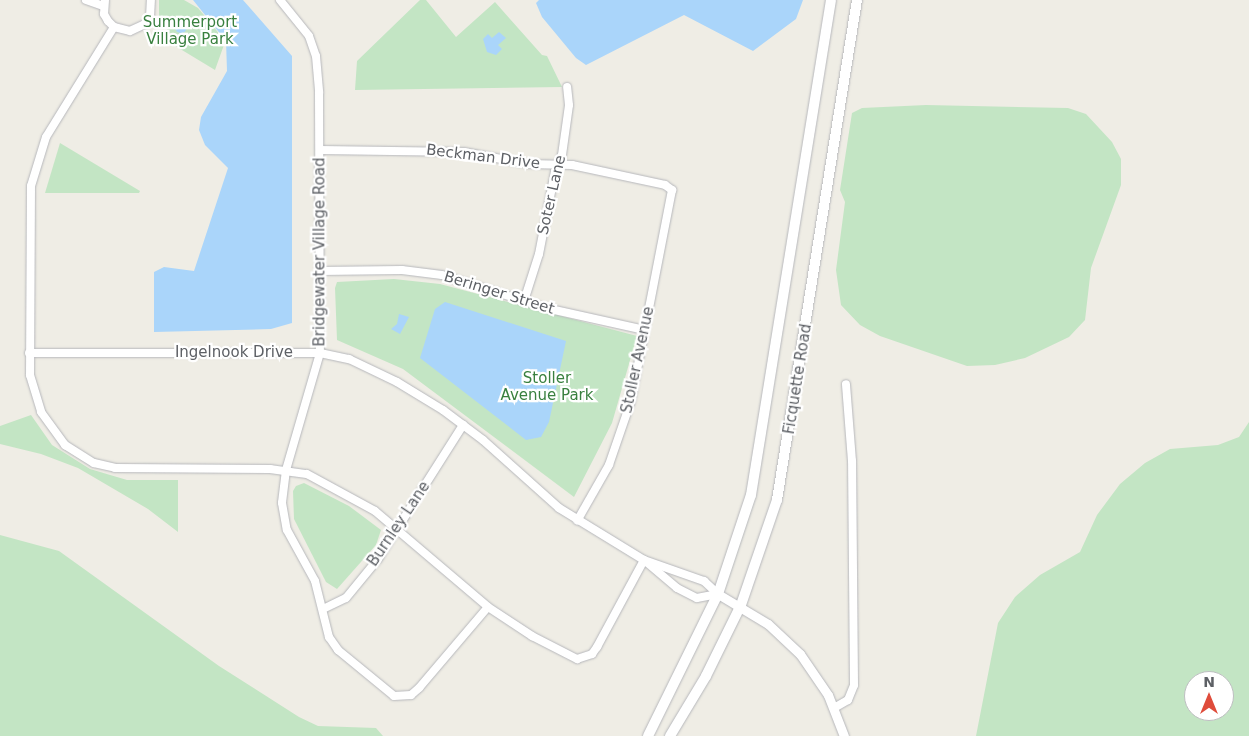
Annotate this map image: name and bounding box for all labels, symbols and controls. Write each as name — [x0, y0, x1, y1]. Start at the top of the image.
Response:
park label: Summerport Village Park — [143, 13, 237, 48]
street label: Beckman Drive — [425, 141, 541, 173]
street label: Soter Lane — [534, 153, 570, 237]
street label: Bridgewater Village Road — [311, 157, 329, 347]
street label: Beringer Street — [442, 268, 556, 318]
street label: Stoller Avenue — [618, 305, 658, 415]
street label: Ficquette Road — [780, 322, 816, 436]
street label: Ingelnook Drive — [175, 344, 293, 362]
park label: Stoller Avenue Park — [501, 369, 593, 404]
street label: Burnley Lane — [364, 478, 434, 570]
north arrow — [1184, 671, 1234, 721]
text: N — [1203, 674, 1215, 690]

